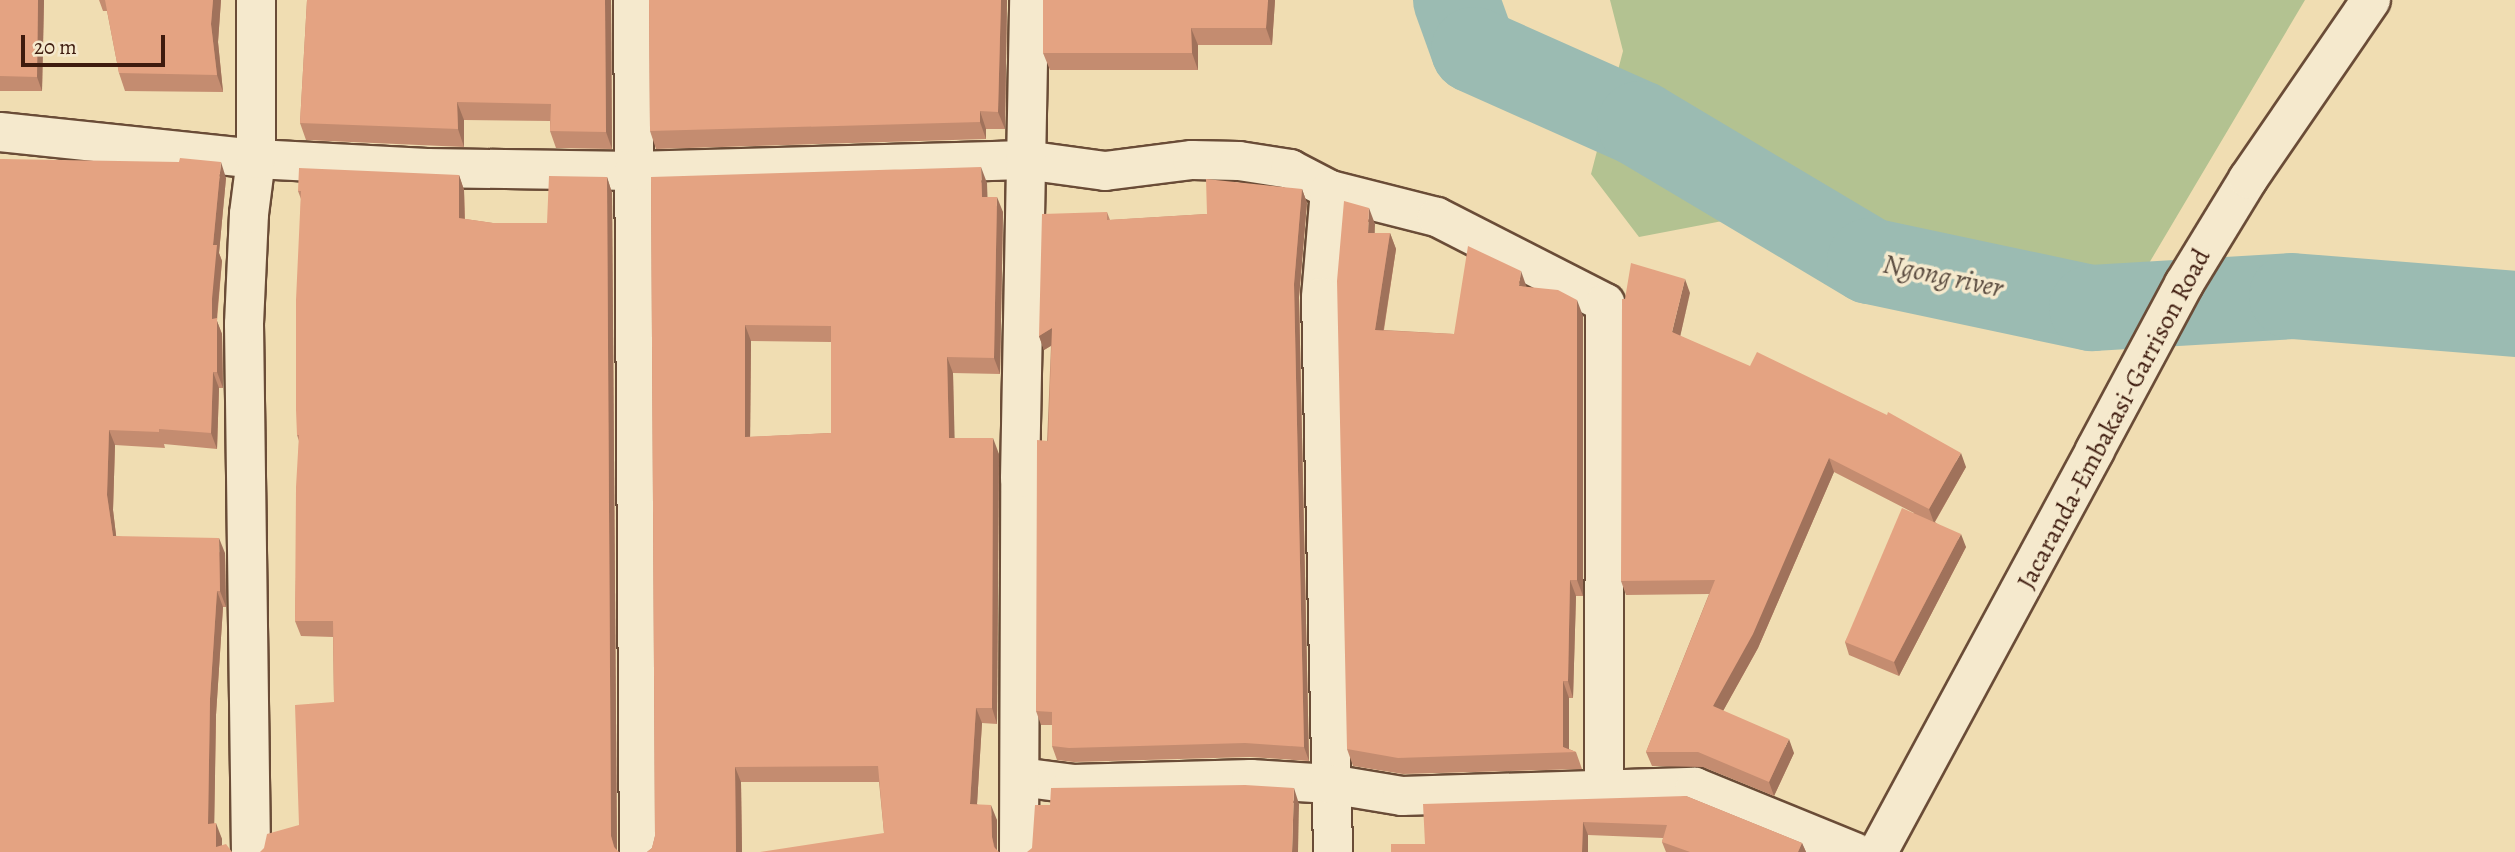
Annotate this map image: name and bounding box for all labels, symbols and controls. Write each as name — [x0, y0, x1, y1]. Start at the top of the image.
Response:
scale bar — [24, 21, 168, 65]
text: 20 m — [34, 33, 77, 61]
street label: Jacaranda-Embakasi-Garrison Road — [2011, 243, 2217, 595]
water label: Ngong river — [1880, 247, 2006, 305]

